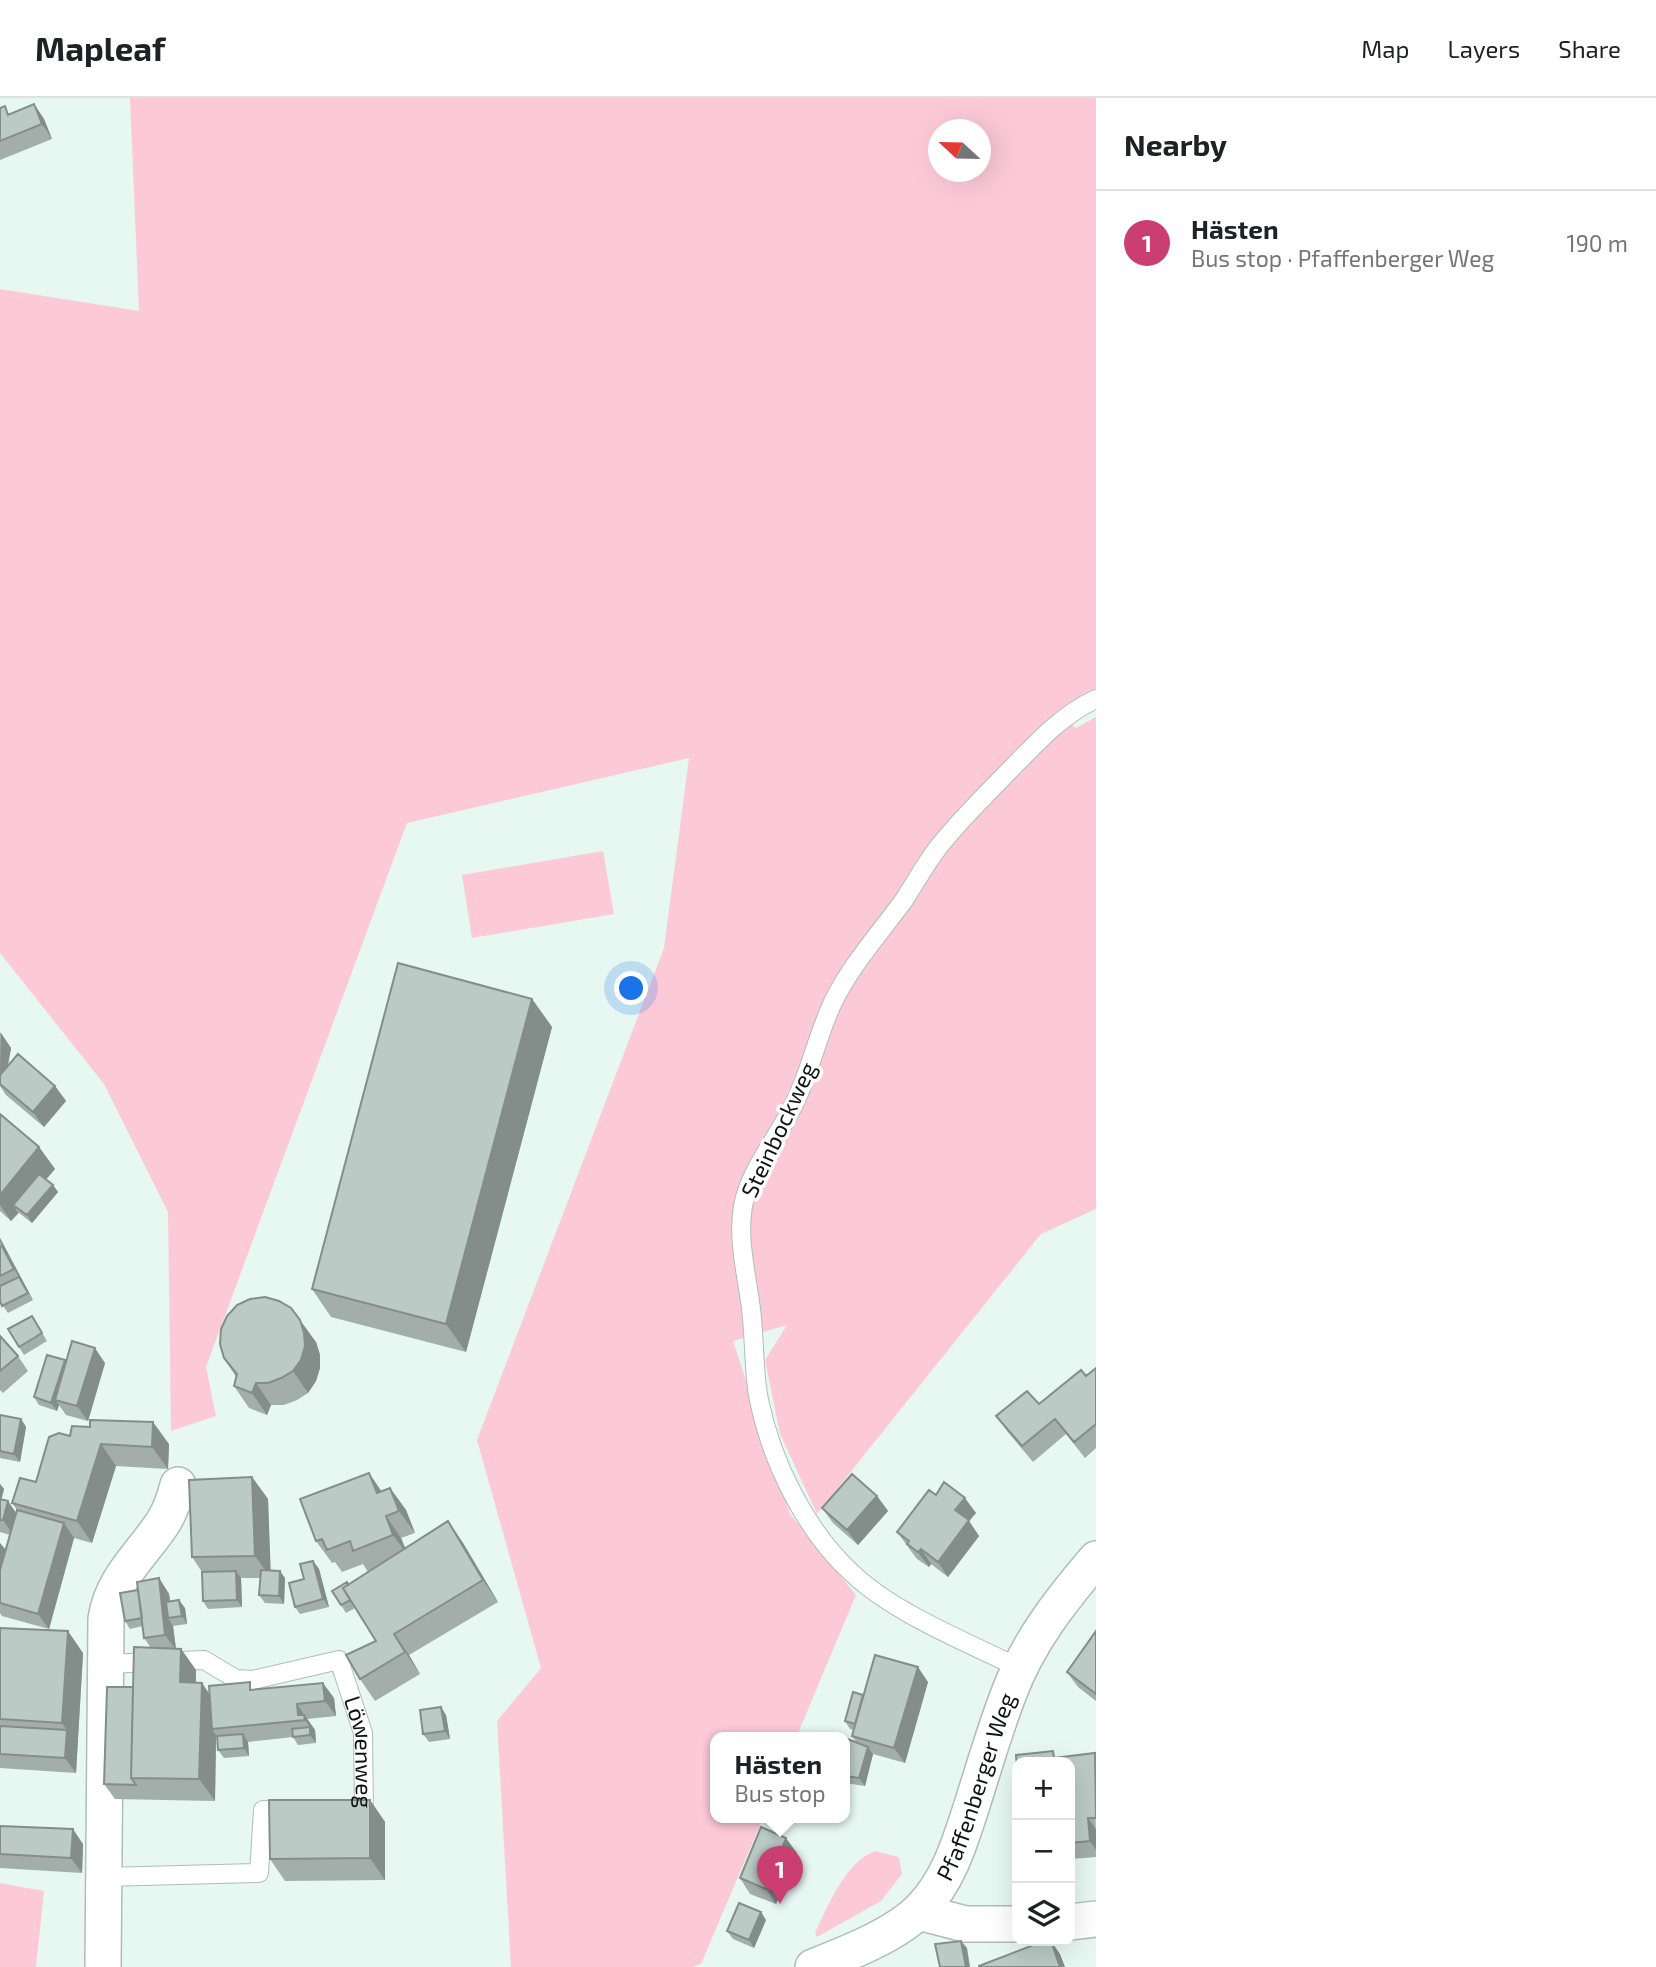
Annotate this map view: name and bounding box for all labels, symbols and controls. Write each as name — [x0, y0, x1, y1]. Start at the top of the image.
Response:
text: Mapleaf — [35, 28, 165, 68]
text: Map — [1361, 34, 1409, 63]
text: Layers — [1447, 34, 1520, 63]
text: Share — [1558, 34, 1621, 63]
north arrow — [928, 119, 991, 182]
text: Nearby — [1124, 126, 1227, 162]
text: Hästen — [1191, 213, 1279, 244]
text: 1 — [1142, 229, 1152, 257]
text: 190 m — [1567, 229, 1628, 257]
text: Bus stop · Pfaffenberger Weg — [1191, 244, 1494, 272]
your location — [614, 971, 648, 1005]
street label: Steinbockweg — [735, 1057, 822, 1202]
street label: Pfaffenberger Weg — [930, 1688, 1021, 1885]
street label: Löwenweg — [339, 1692, 379, 1809]
popup — [710, 1732, 850, 1823]
text: Hästen — [734, 1748, 822, 1779]
map controls — [1012, 1757, 1075, 1946]
button: + — [1012, 1757, 1075, 1820]
text: Bus stop — [734, 1779, 826, 1807]
button: − — [1012, 1820, 1075, 1883]
pin: 1 — [757, 1846, 803, 1904]
button: layers — [1012, 1883, 1075, 1946]

